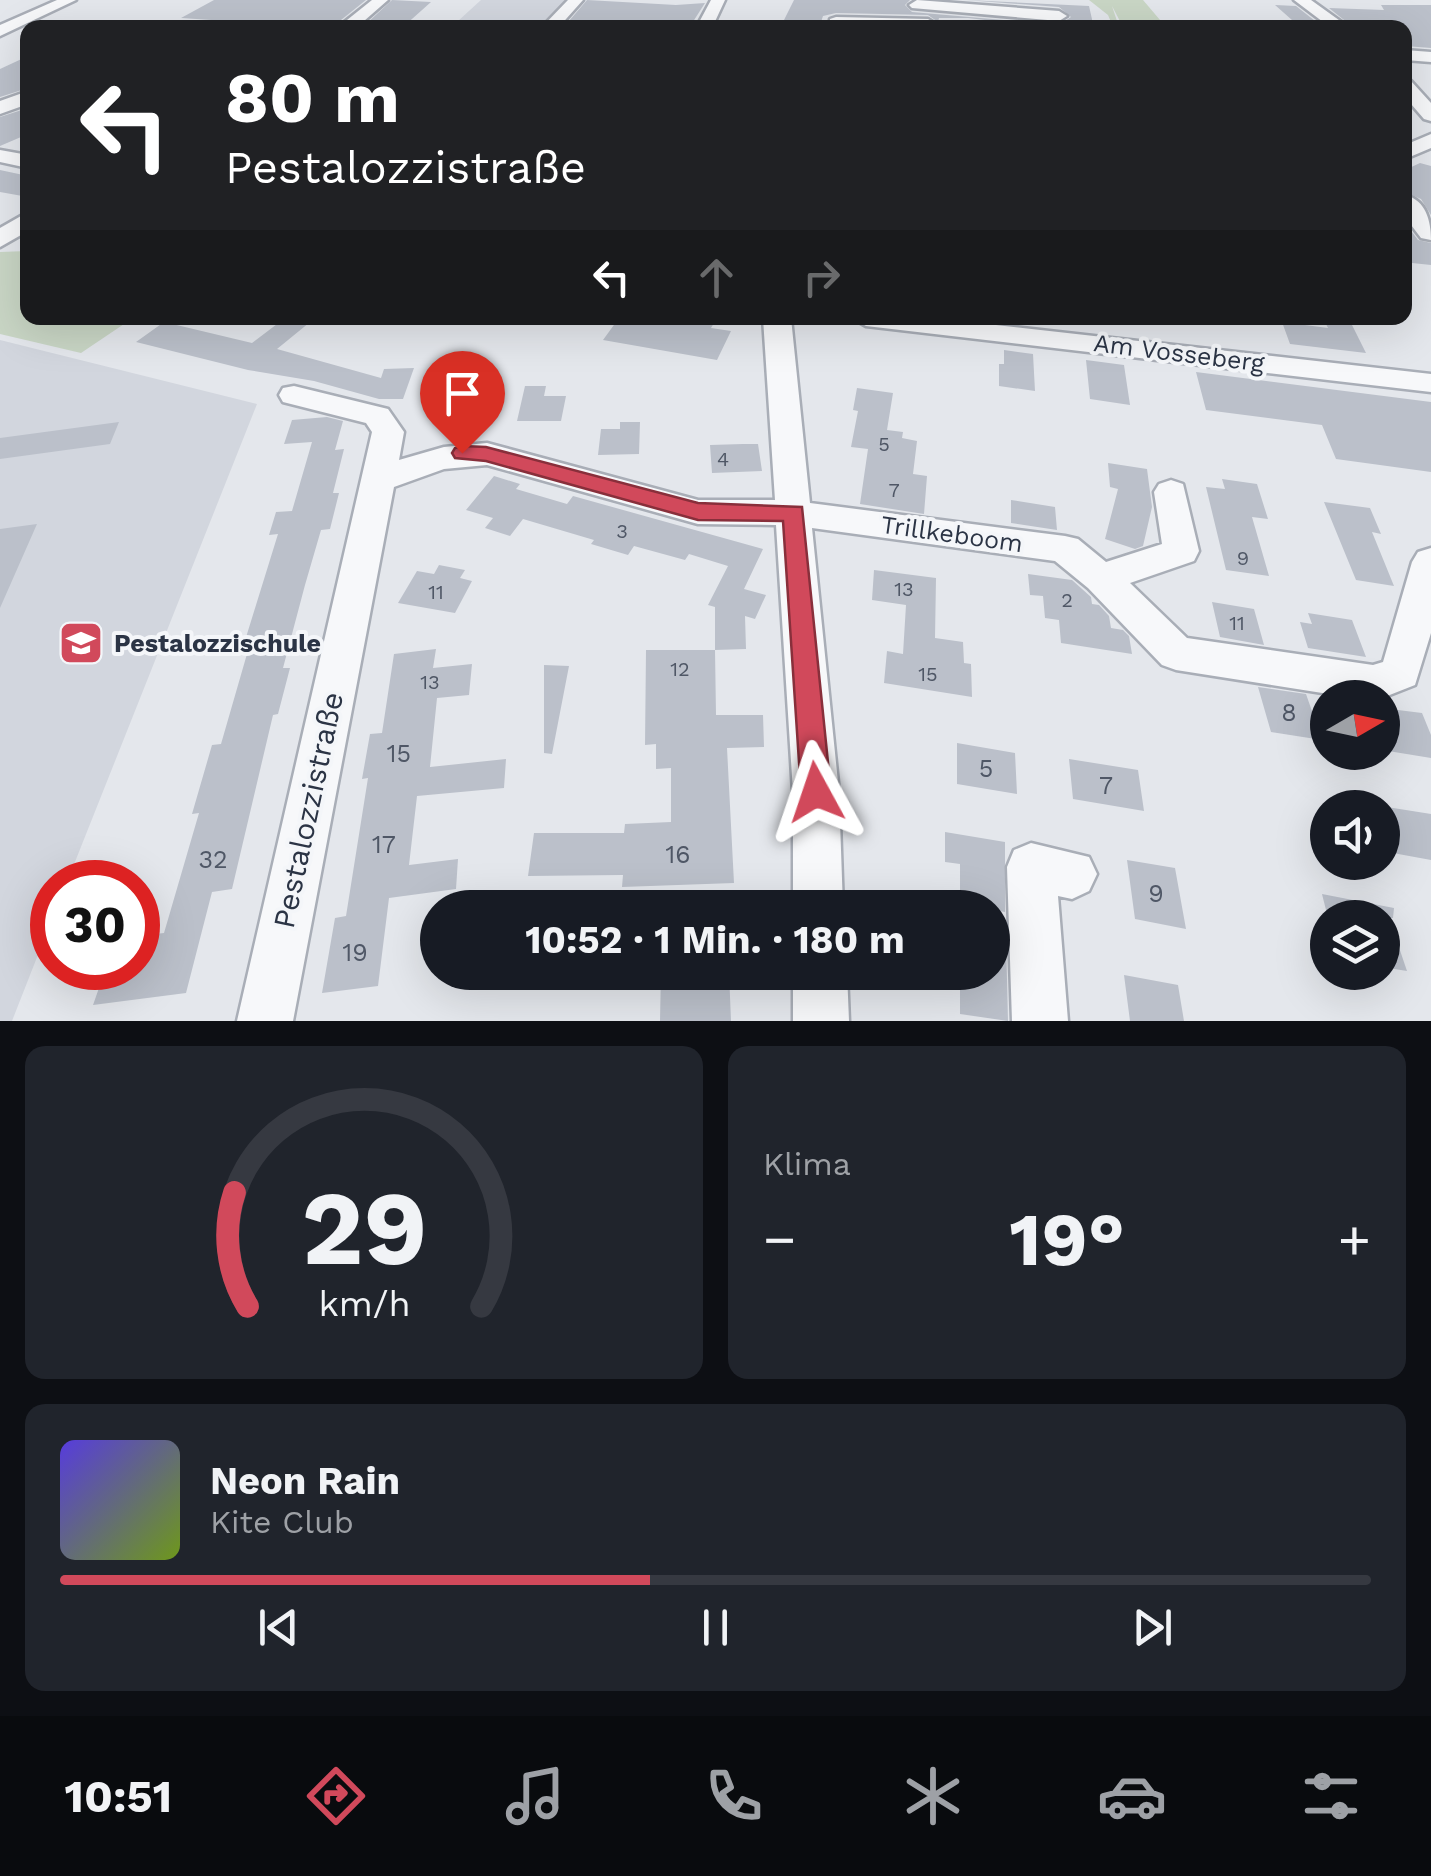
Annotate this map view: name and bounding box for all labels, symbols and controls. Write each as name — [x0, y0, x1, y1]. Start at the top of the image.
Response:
text: 80 m — [225, 57, 400, 139]
icon: left — [60, 60, 190, 190]
text: Pestalozzistraße — [225, 141, 586, 194]
icon: left — [584, 250, 639, 305]
icon: ahead — [689, 250, 744, 305]
icon: right — [794, 250, 849, 305]
street label: Am Vosseberg — [1092, 328, 1267, 378]
pin — [420, 351, 505, 454]
icon: arrive — [435, 366, 490, 421]
house number: 5 — [878, 432, 890, 456]
house number: 4 — [717, 447, 729, 471]
house number: 7 — [888, 478, 900, 502]
street label: Trillkeboom — [879, 510, 1025, 558]
house number: 3 — [616, 519, 628, 543]
house number: 9 — [1237, 546, 1249, 570]
house number: 13 — [894, 577, 914, 601]
house number: 11 — [428, 580, 444, 604]
house number: 2 — [1061, 588, 1073, 612]
house number: 11 — [1229, 611, 1245, 635]
school or university icon: Pestalozzischule — [58, 620, 104, 666]
place label: Pestalozzischule — [114, 629, 321, 658]
house number: 12 — [670, 657, 690, 681]
house number: 15 — [918, 662, 938, 686]
house number: 13 — [420, 670, 440, 694]
north arrow — [1310, 680, 1400, 770]
map controls — [1310, 680, 1400, 990]
street label: Pestalozzistraße — [266, 689, 350, 931]
house number: 8 — [1281, 698, 1297, 727]
house number: 15 — [387, 739, 411, 768]
position arrow — [764, 740, 868, 844]
house number: 5 — [979, 754, 993, 783]
house number: 7 — [1099, 771, 1113, 800]
button: sound — [1310, 790, 1400, 880]
house number: 17 — [372, 830, 396, 859]
house number: 16 — [666, 840, 690, 869]
house number: 32 — [198, 845, 228, 874]
speed limit sign: 30 — [30, 860, 160, 990]
house number: 9 — [1148, 879, 1164, 908]
button: layers — [1310, 900, 1400, 990]
text: 10:52 · 1 Min. · 180 m — [525, 918, 905, 962]
house number: 19 — [342, 938, 368, 967]
text: Klima — [763, 1145, 851, 1183]
text: 29 — [301, 1167, 427, 1289]
text: 19° — [1009, 1195, 1125, 1283]
text: − — [763, 1207, 796, 1271]
text: + — [1338, 1207, 1371, 1271]
text: km/h — [318, 1283, 410, 1325]
text: Neon Rain — [210, 1459, 400, 1503]
text: Kite Club — [210, 1503, 354, 1541]
icon: previous — [251, 1600, 306, 1655]
icon: pause — [688, 1600, 743, 1655]
icon: next — [1125, 1600, 1180, 1655]
icon: directions — [301, 1761, 371, 1831]
icon: music — [500, 1761, 570, 1831]
icon: phone — [699, 1761, 769, 1831]
icon: climate — [898, 1761, 968, 1831]
icon: car — [1097, 1761, 1167, 1831]
icon: filters — [1296, 1761, 1366, 1831]
text: 10:51 — [65, 1770, 172, 1823]

